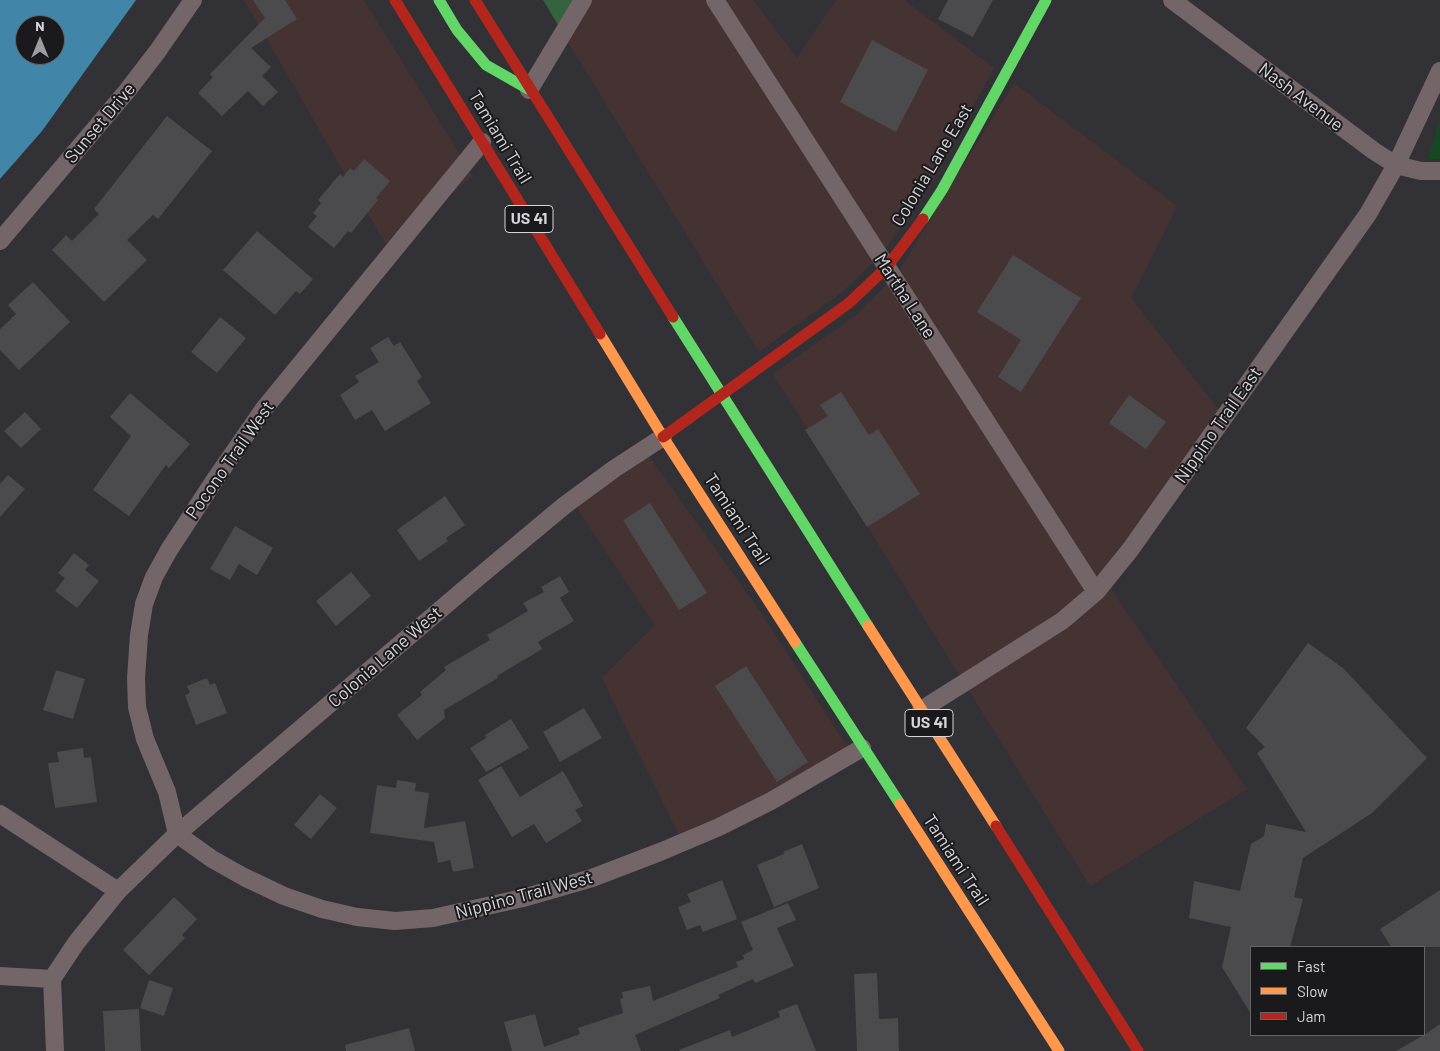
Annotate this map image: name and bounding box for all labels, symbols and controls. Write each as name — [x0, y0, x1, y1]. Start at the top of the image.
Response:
north arrow — [15, 15, 65, 65]
text: N — [35, 17, 45, 34]
street label: Nash Avenue — [1254, 58, 1348, 136]
street label: Sunset Drive — [60, 78, 140, 168]
street label: Tamiami Trail — [464, 87, 536, 187]
street label: Colonia Lane East — [887, 100, 977, 230]
road number: US 41 — [505, 205, 553, 232]
street label: Martha Lane — [870, 250, 940, 342]
street label: Nippino Trail East — [1170, 363, 1266, 487]
street label: Pocono Trail West — [181, 397, 279, 523]
street label: Tamiami Trail — [699, 469, 775, 569]
street label: Colonia Lane West — [324, 602, 446, 712]
road number: US 41 — [905, 710, 953, 736]
street label: Tamiami Trail — [918, 810, 994, 910]
street label: Nippino Trail West — [453, 866, 595, 924]
legend — [1250, 946, 1425, 1036]
text: Fast — [1297, 957, 1325, 975]
text: Slow — [1297, 982, 1328, 1000]
text: Jam — [1297, 1007, 1326, 1025]

